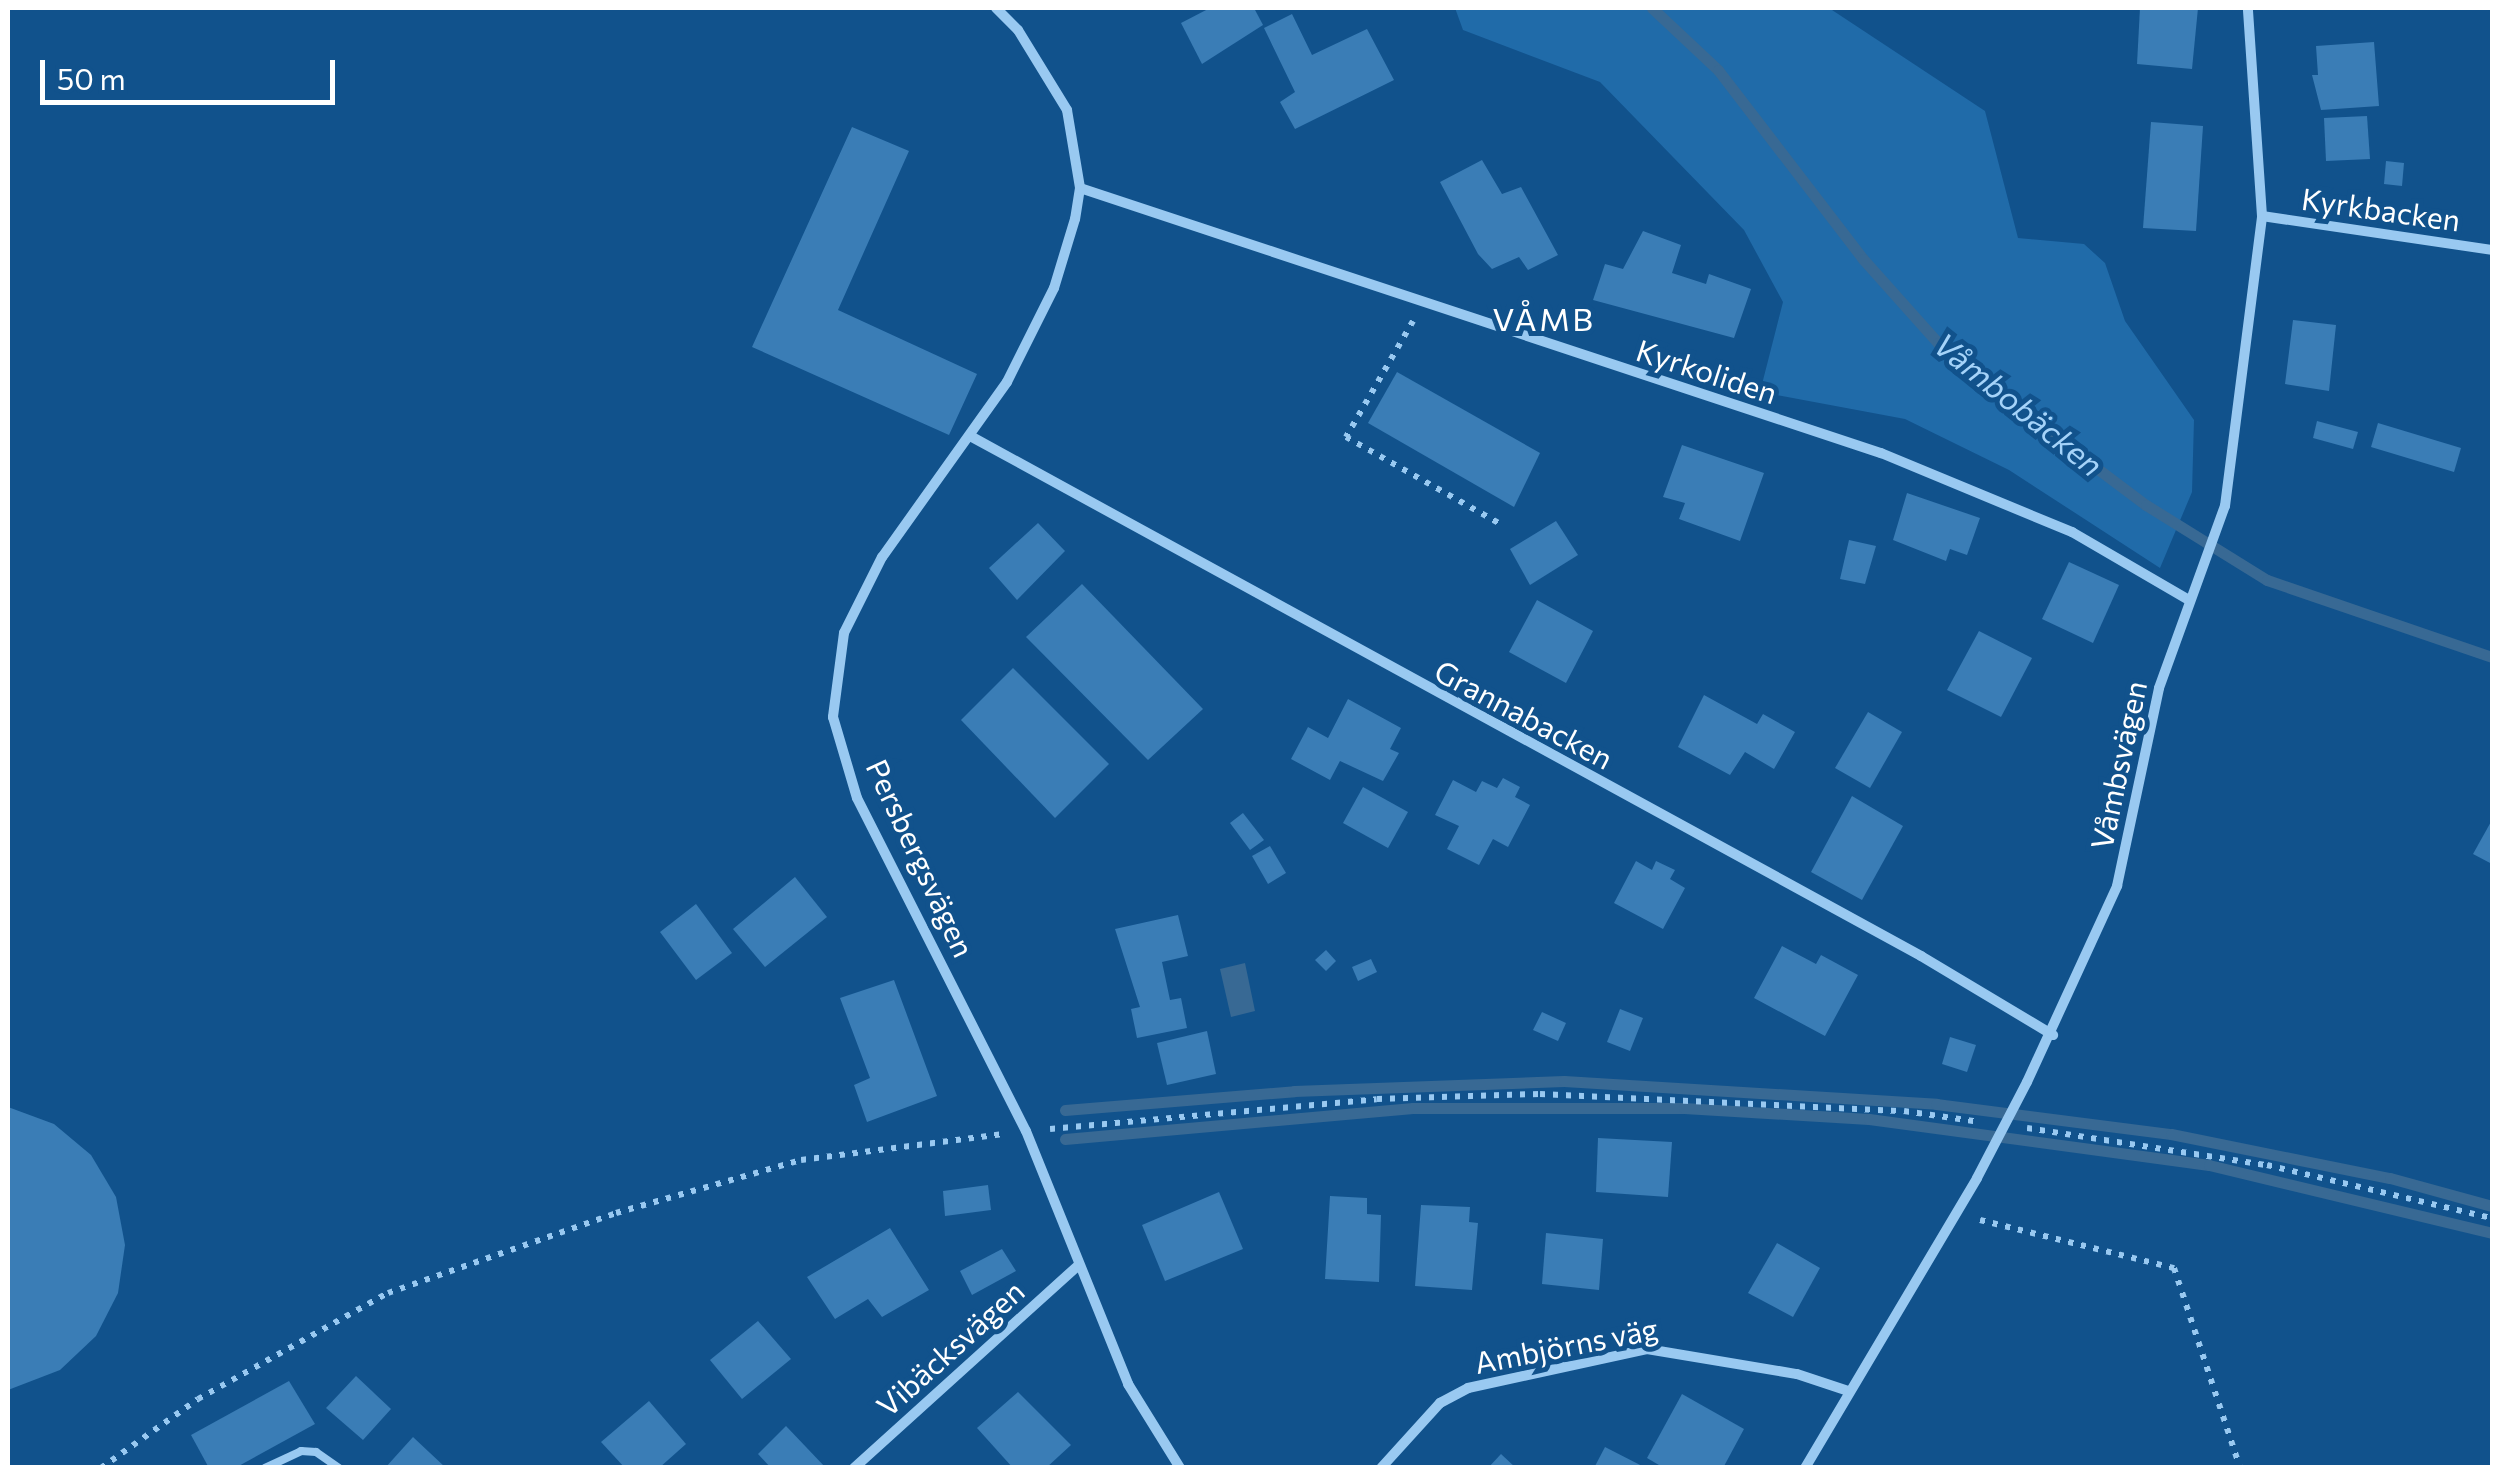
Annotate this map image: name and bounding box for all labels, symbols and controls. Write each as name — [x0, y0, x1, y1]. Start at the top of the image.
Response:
scale bar — [45, 40, 340, 102]
text: 50 m — [57, 59, 126, 96]
street label: Kyrkbacken — [2299, 180, 2463, 238]
district label: VÅMB — [1492, 299, 1596, 337]
water label: Våmbobäcken — [1927, 324, 2111, 484]
street label: Kyrkoliden — [1632, 331, 1782, 411]
street label: Grannabacken — [1429, 652, 1619, 776]
street label: Våmbsvägen — [2083, 678, 2153, 852]
street label: Persbergsvägen — [859, 753, 983, 963]
street label: Vibäcksvägen — [869, 1273, 1031, 1423]
street label: Ambjörns väg — [1471, 1310, 1661, 1380]

